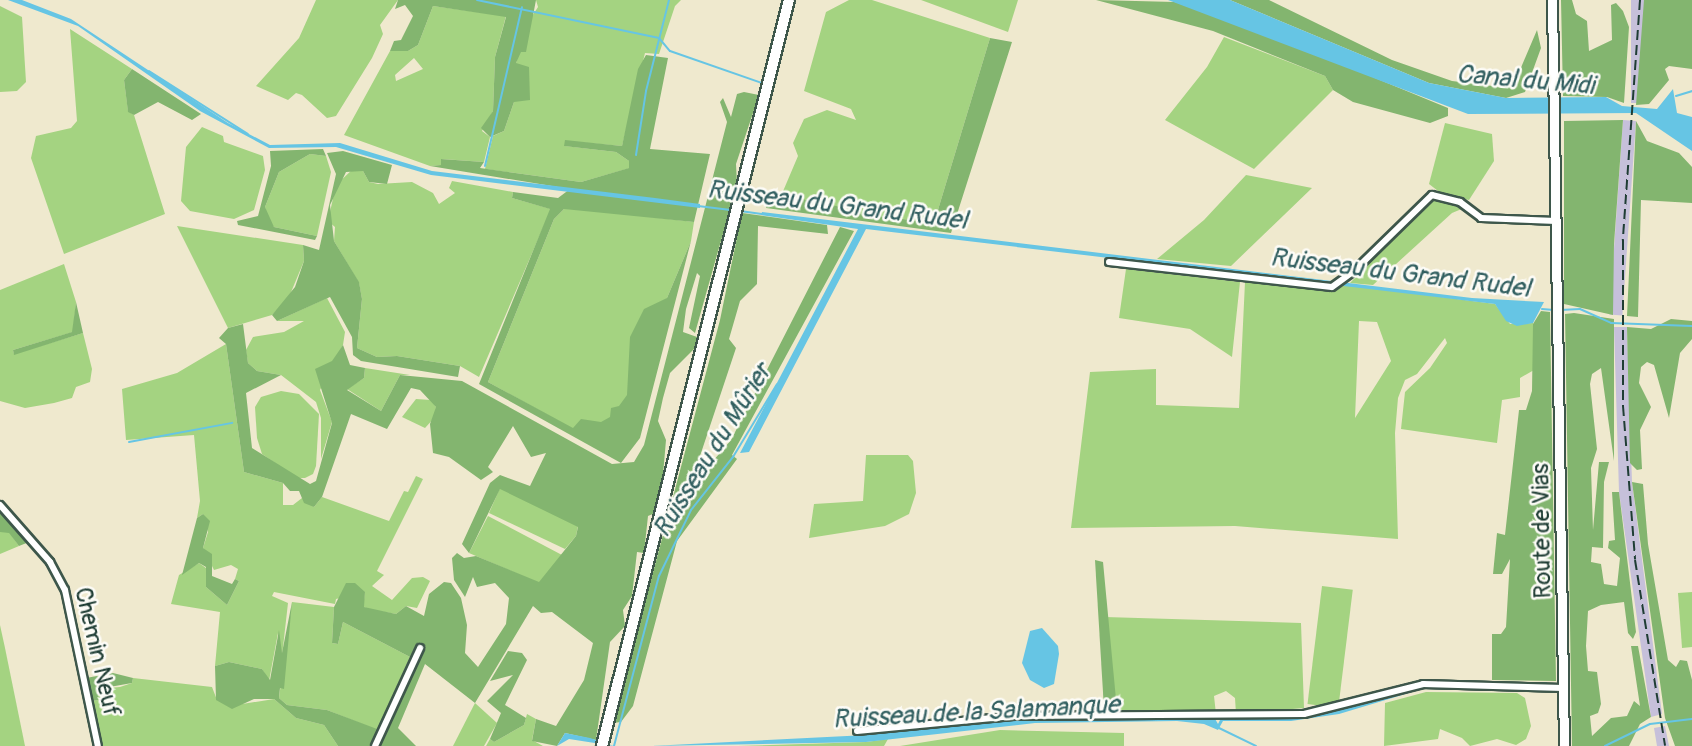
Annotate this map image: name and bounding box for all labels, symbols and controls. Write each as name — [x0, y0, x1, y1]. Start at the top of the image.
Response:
water label: Canal du Midi — [1455, 59, 1595, 103]
water label: Ruisseau du Grand Rudel — [705, 175, 969, 237]
water label: Ruisseau du Grand Rudel — [1268, 243, 1532, 305]
water label: Ruisseau du Mûrier — [647, 358, 779, 544]
street label: Route de Vias — [1526, 463, 1558, 599]
street label: Chemin Neuf — [68, 585, 126, 719]
water label: Ruisseau de la Salamanque — [832, 690, 1120, 736]

